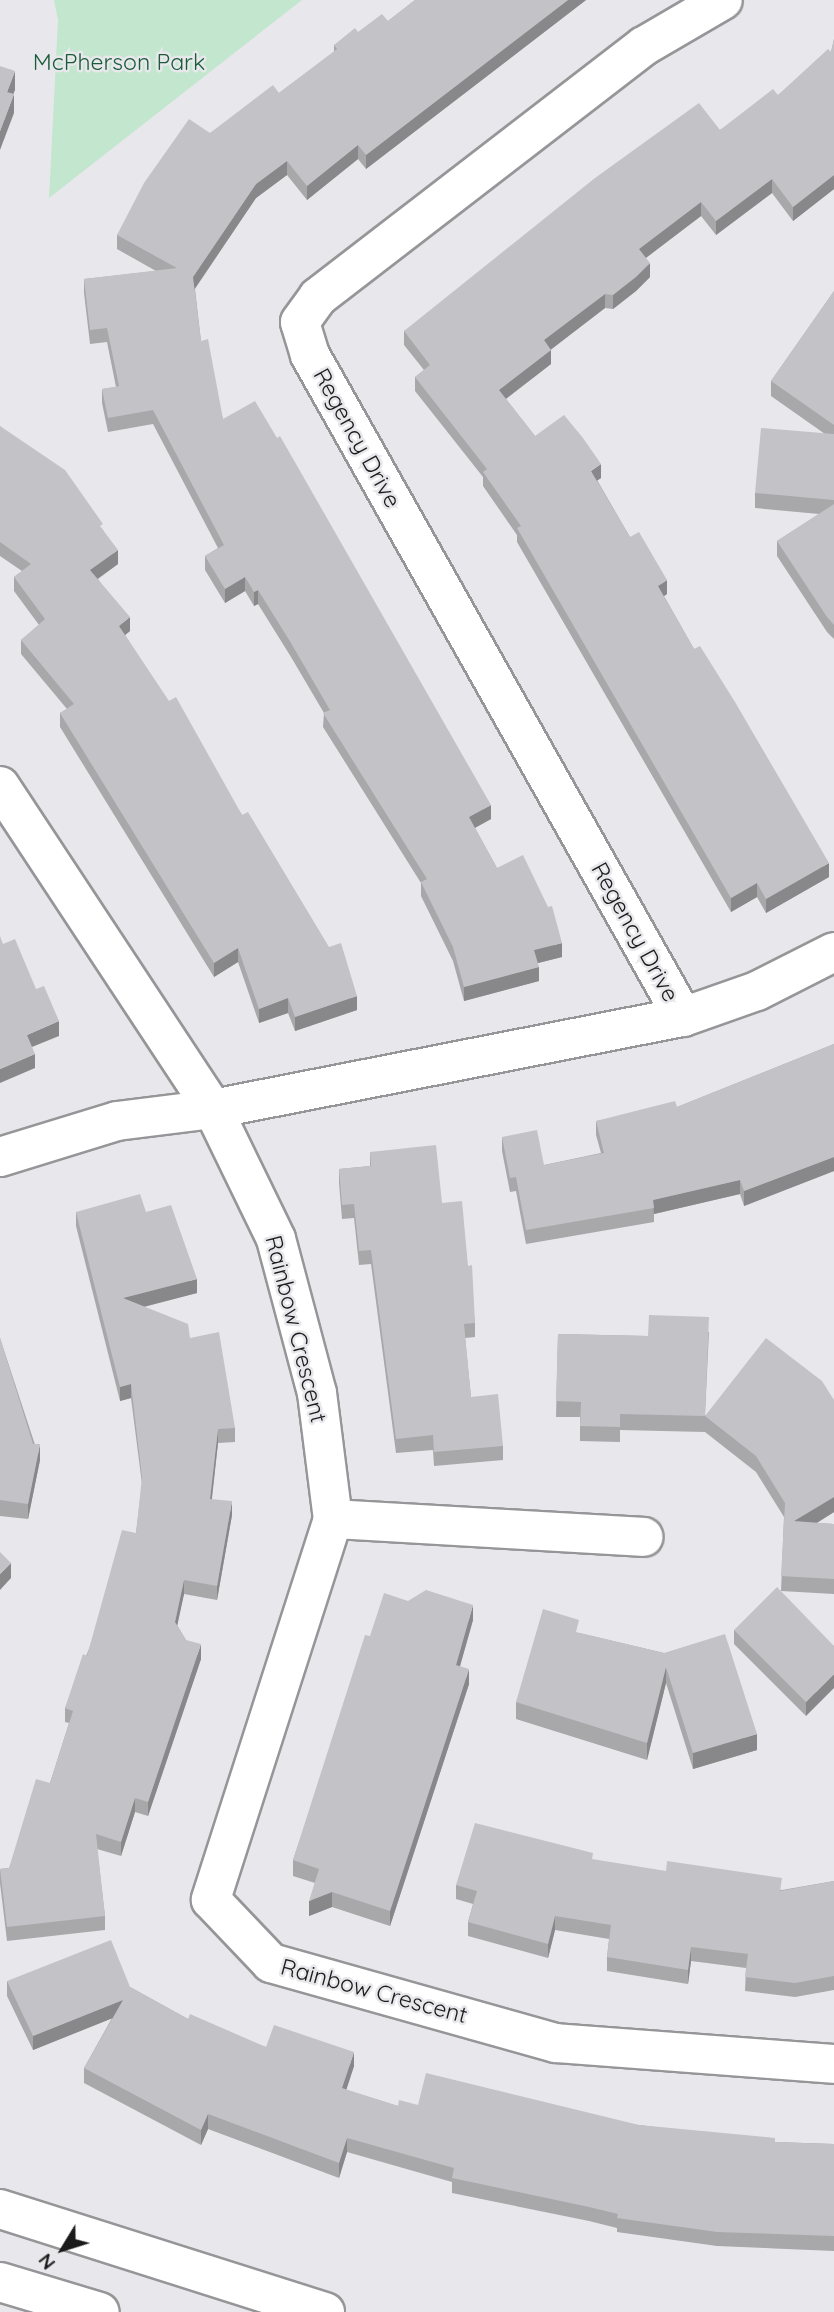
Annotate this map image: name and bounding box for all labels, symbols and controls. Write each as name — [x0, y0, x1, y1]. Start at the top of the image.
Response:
park label: McPherson Park — [33, 48, 205, 76]
street label: Regency Drive — [307, 364, 407, 512]
street label: Regency Drive — [585, 858, 685, 1006]
street label: Rainbow Crescent — [259, 1232, 333, 1426]
street label: Rainbow Crescent — [278, 1953, 470, 2029]
north arrow — [28, 2214, 98, 2284]
text: N — [33, 2249, 60, 2275]

